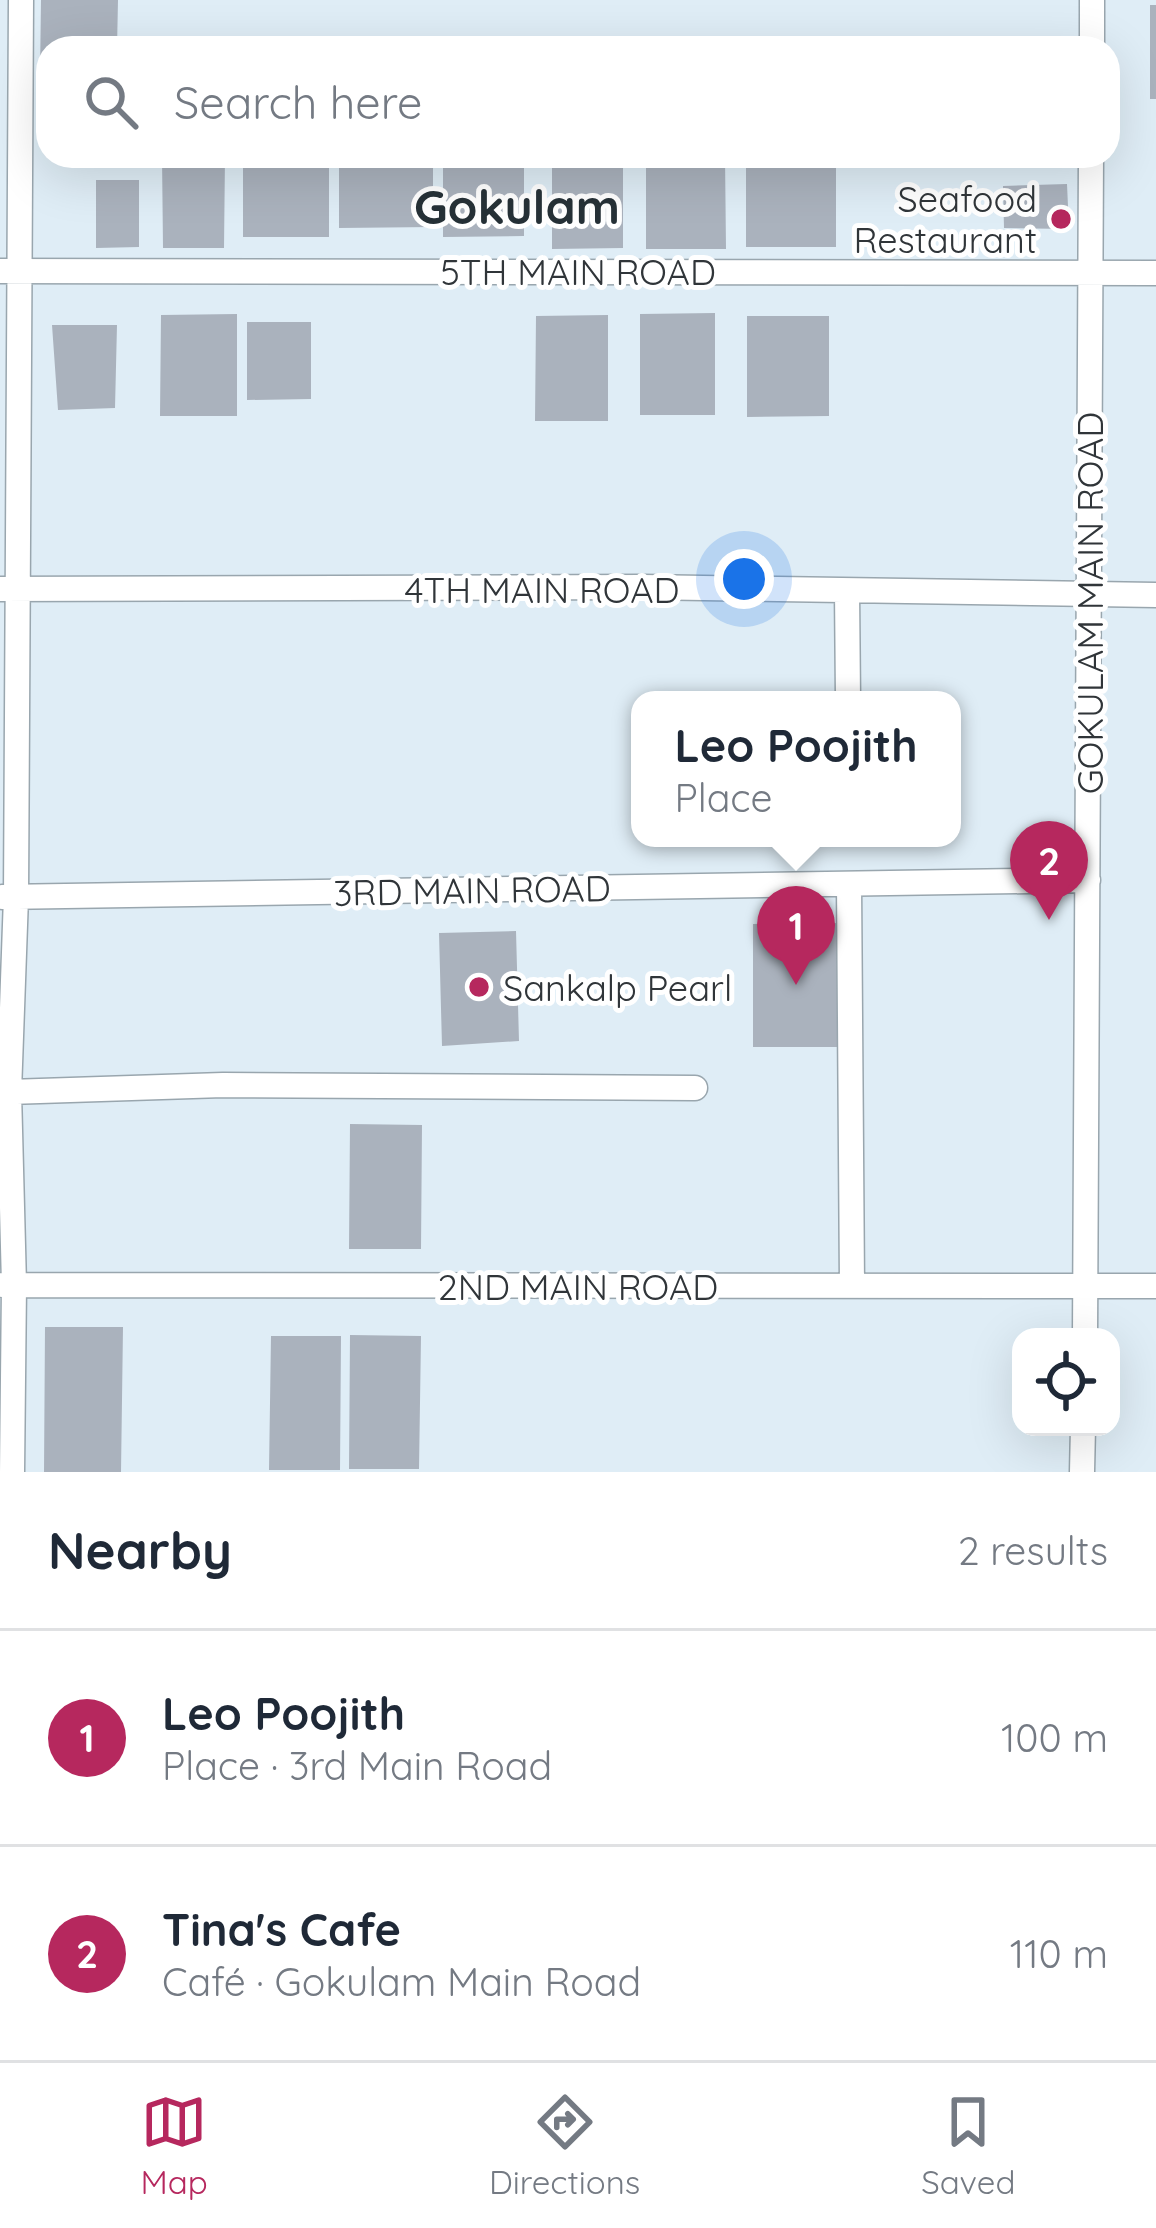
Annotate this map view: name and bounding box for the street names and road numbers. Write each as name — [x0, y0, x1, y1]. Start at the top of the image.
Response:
street label: 5TH MAIN ROAD — [440, 249, 716, 294]
street label: GOKULAM MAIN ROAD — [1067, 412, 1112, 794]
street label: 4TH MAIN ROAD — [405, 567, 679, 612]
street label: 3RD MAIN ROAD — [333, 865, 611, 915]
street label: 2ND MAIN ROAD — [438, 1264, 718, 1309]

